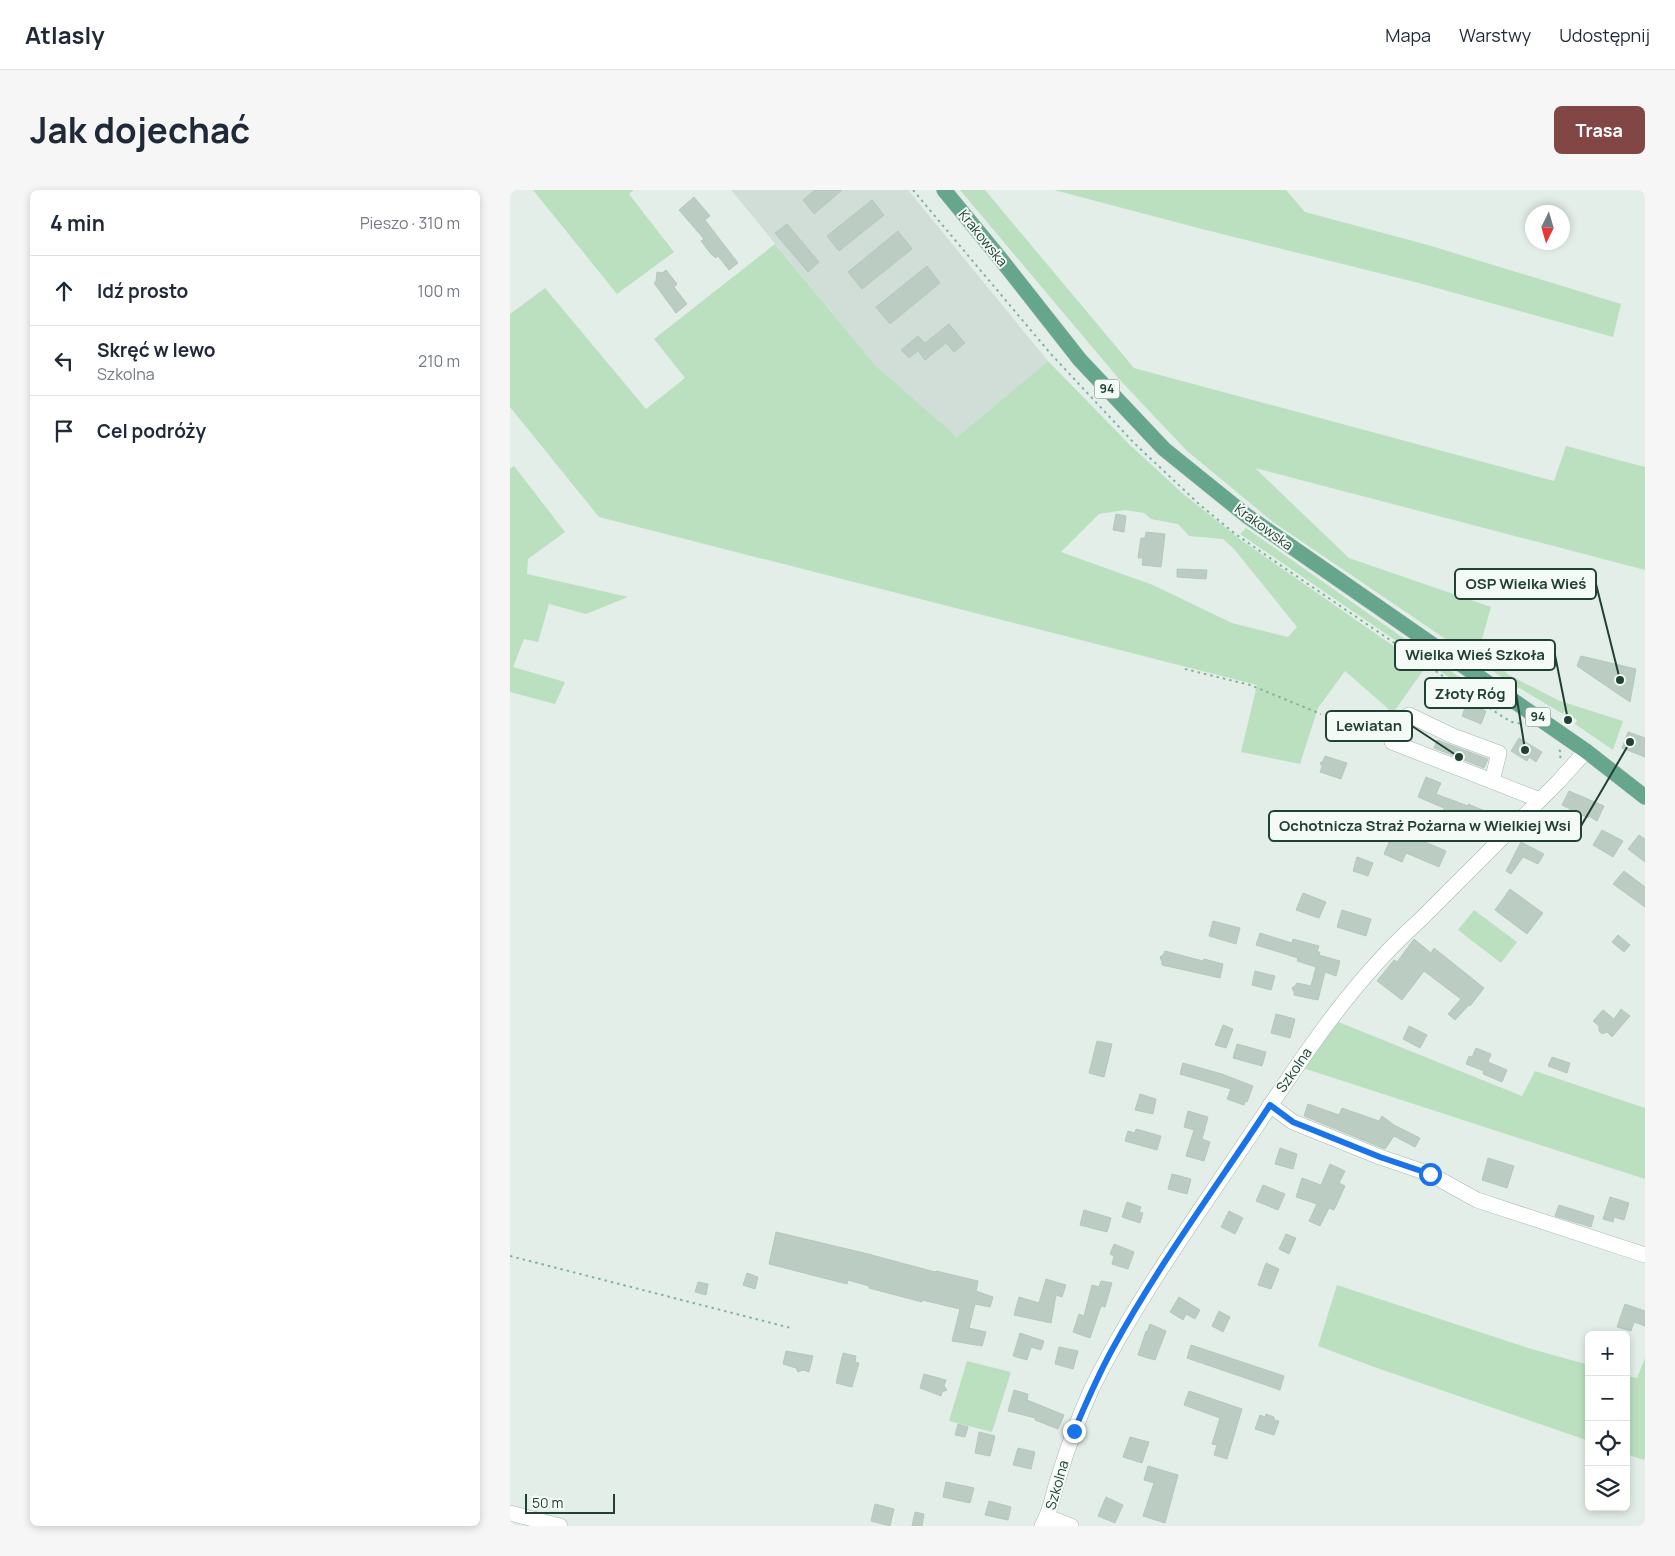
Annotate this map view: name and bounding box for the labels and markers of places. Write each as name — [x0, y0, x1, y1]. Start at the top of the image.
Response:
callout: OSP Wielka Wieś — [1455, 569, 1596, 599]
callout: Wielka Wieś Szkoła — [1395, 640, 1555, 670]
callout: Złoty Róg — [1425, 678, 1516, 708]
callout: Lewiatan — [1326, 711, 1412, 741]
callout: Ochotnicza Straż Pożarna w Wielkiej Wsi — [1269, 811, 1581, 841]

